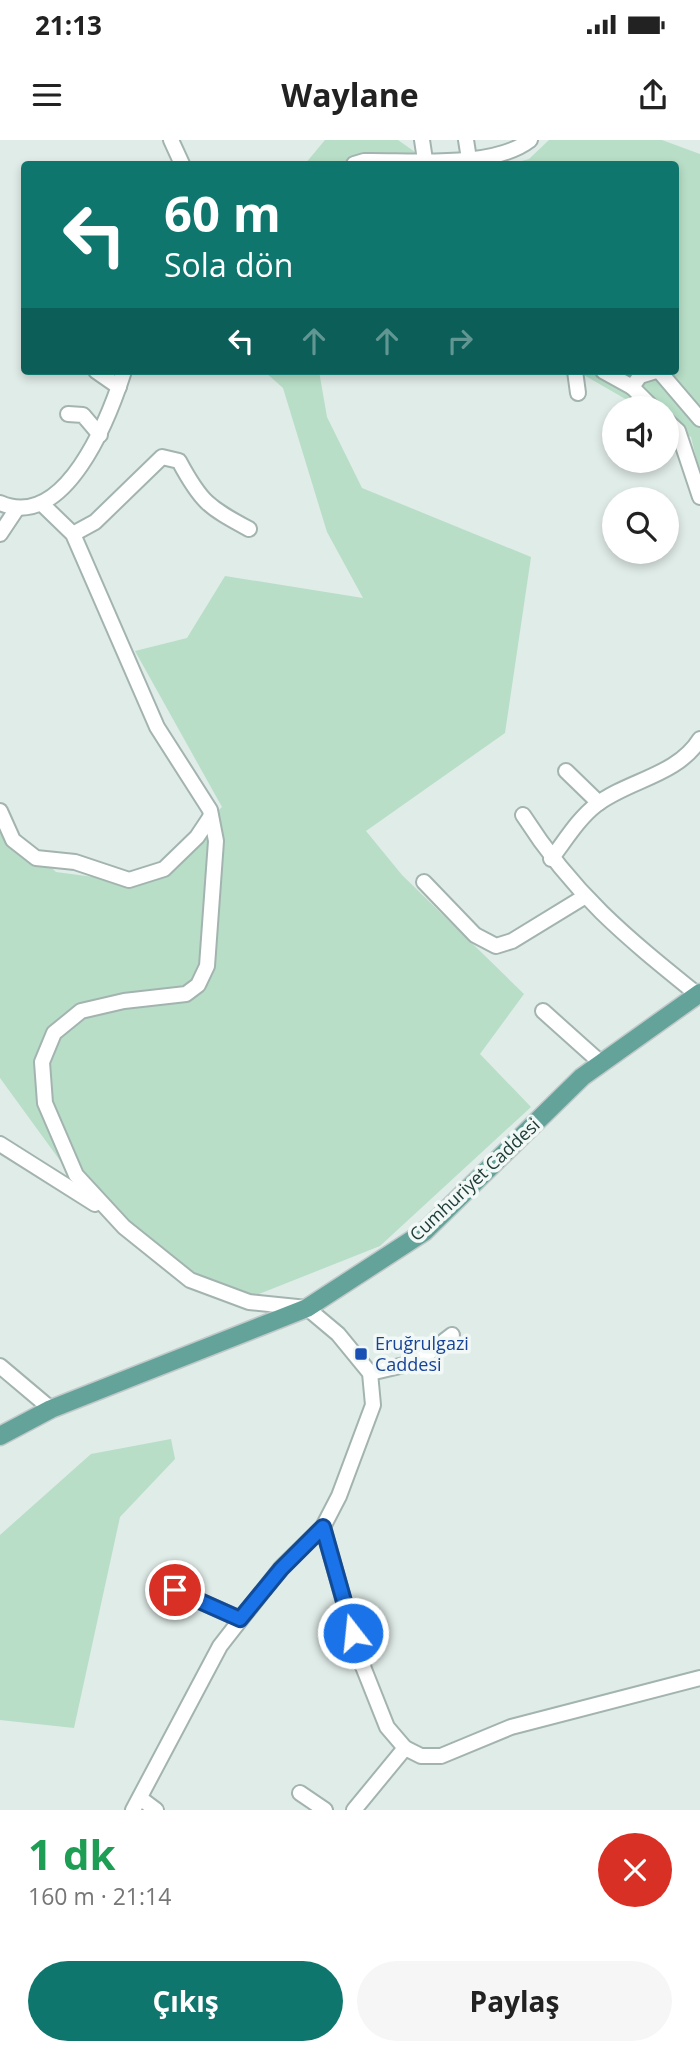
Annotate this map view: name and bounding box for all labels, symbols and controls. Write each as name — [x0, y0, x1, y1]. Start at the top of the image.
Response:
text: 21:13 — [35, 7, 102, 43]
text: Waylane — [281, 73, 419, 116]
icon: menu — [28, 76, 66, 114]
icon: share — [634, 76, 672, 114]
text: 60 m — [164, 180, 281, 246]
icon: left — [49, 189, 140, 280]
text: Sola dön — [164, 243, 293, 286]
icon: left — [222, 322, 260, 360]
icon: ahead — [295, 322, 333, 360]
icon: ahead — [368, 322, 406, 360]
icon: right — [441, 322, 479, 360]
map controls — [602, 396, 679, 564]
button: sound — [602, 396, 679, 473]
button: search — [602, 487, 679, 564]
street label: Cumhuriyet Caddesi — [404, 1113, 545, 1246]
place label: Eruğrulgazi Caddesi — [375, 1331, 469, 1376]
marker: Eruğrulgazi Caddesi — [353, 1346, 369, 1362]
pin — [145, 1560, 205, 1620]
icon: arrive — [156, 1571, 194, 1609]
position arrow — [316, 1596, 390, 1670]
text: 1 dk — [28, 1825, 116, 1882]
button: close — [598, 1833, 672, 1907]
text: 160 m · 21:14 — [28, 1880, 171, 1912]
button: Çıkış — [28, 1961, 343, 2041]
button: Paylaş — [357, 1961, 672, 2041]

